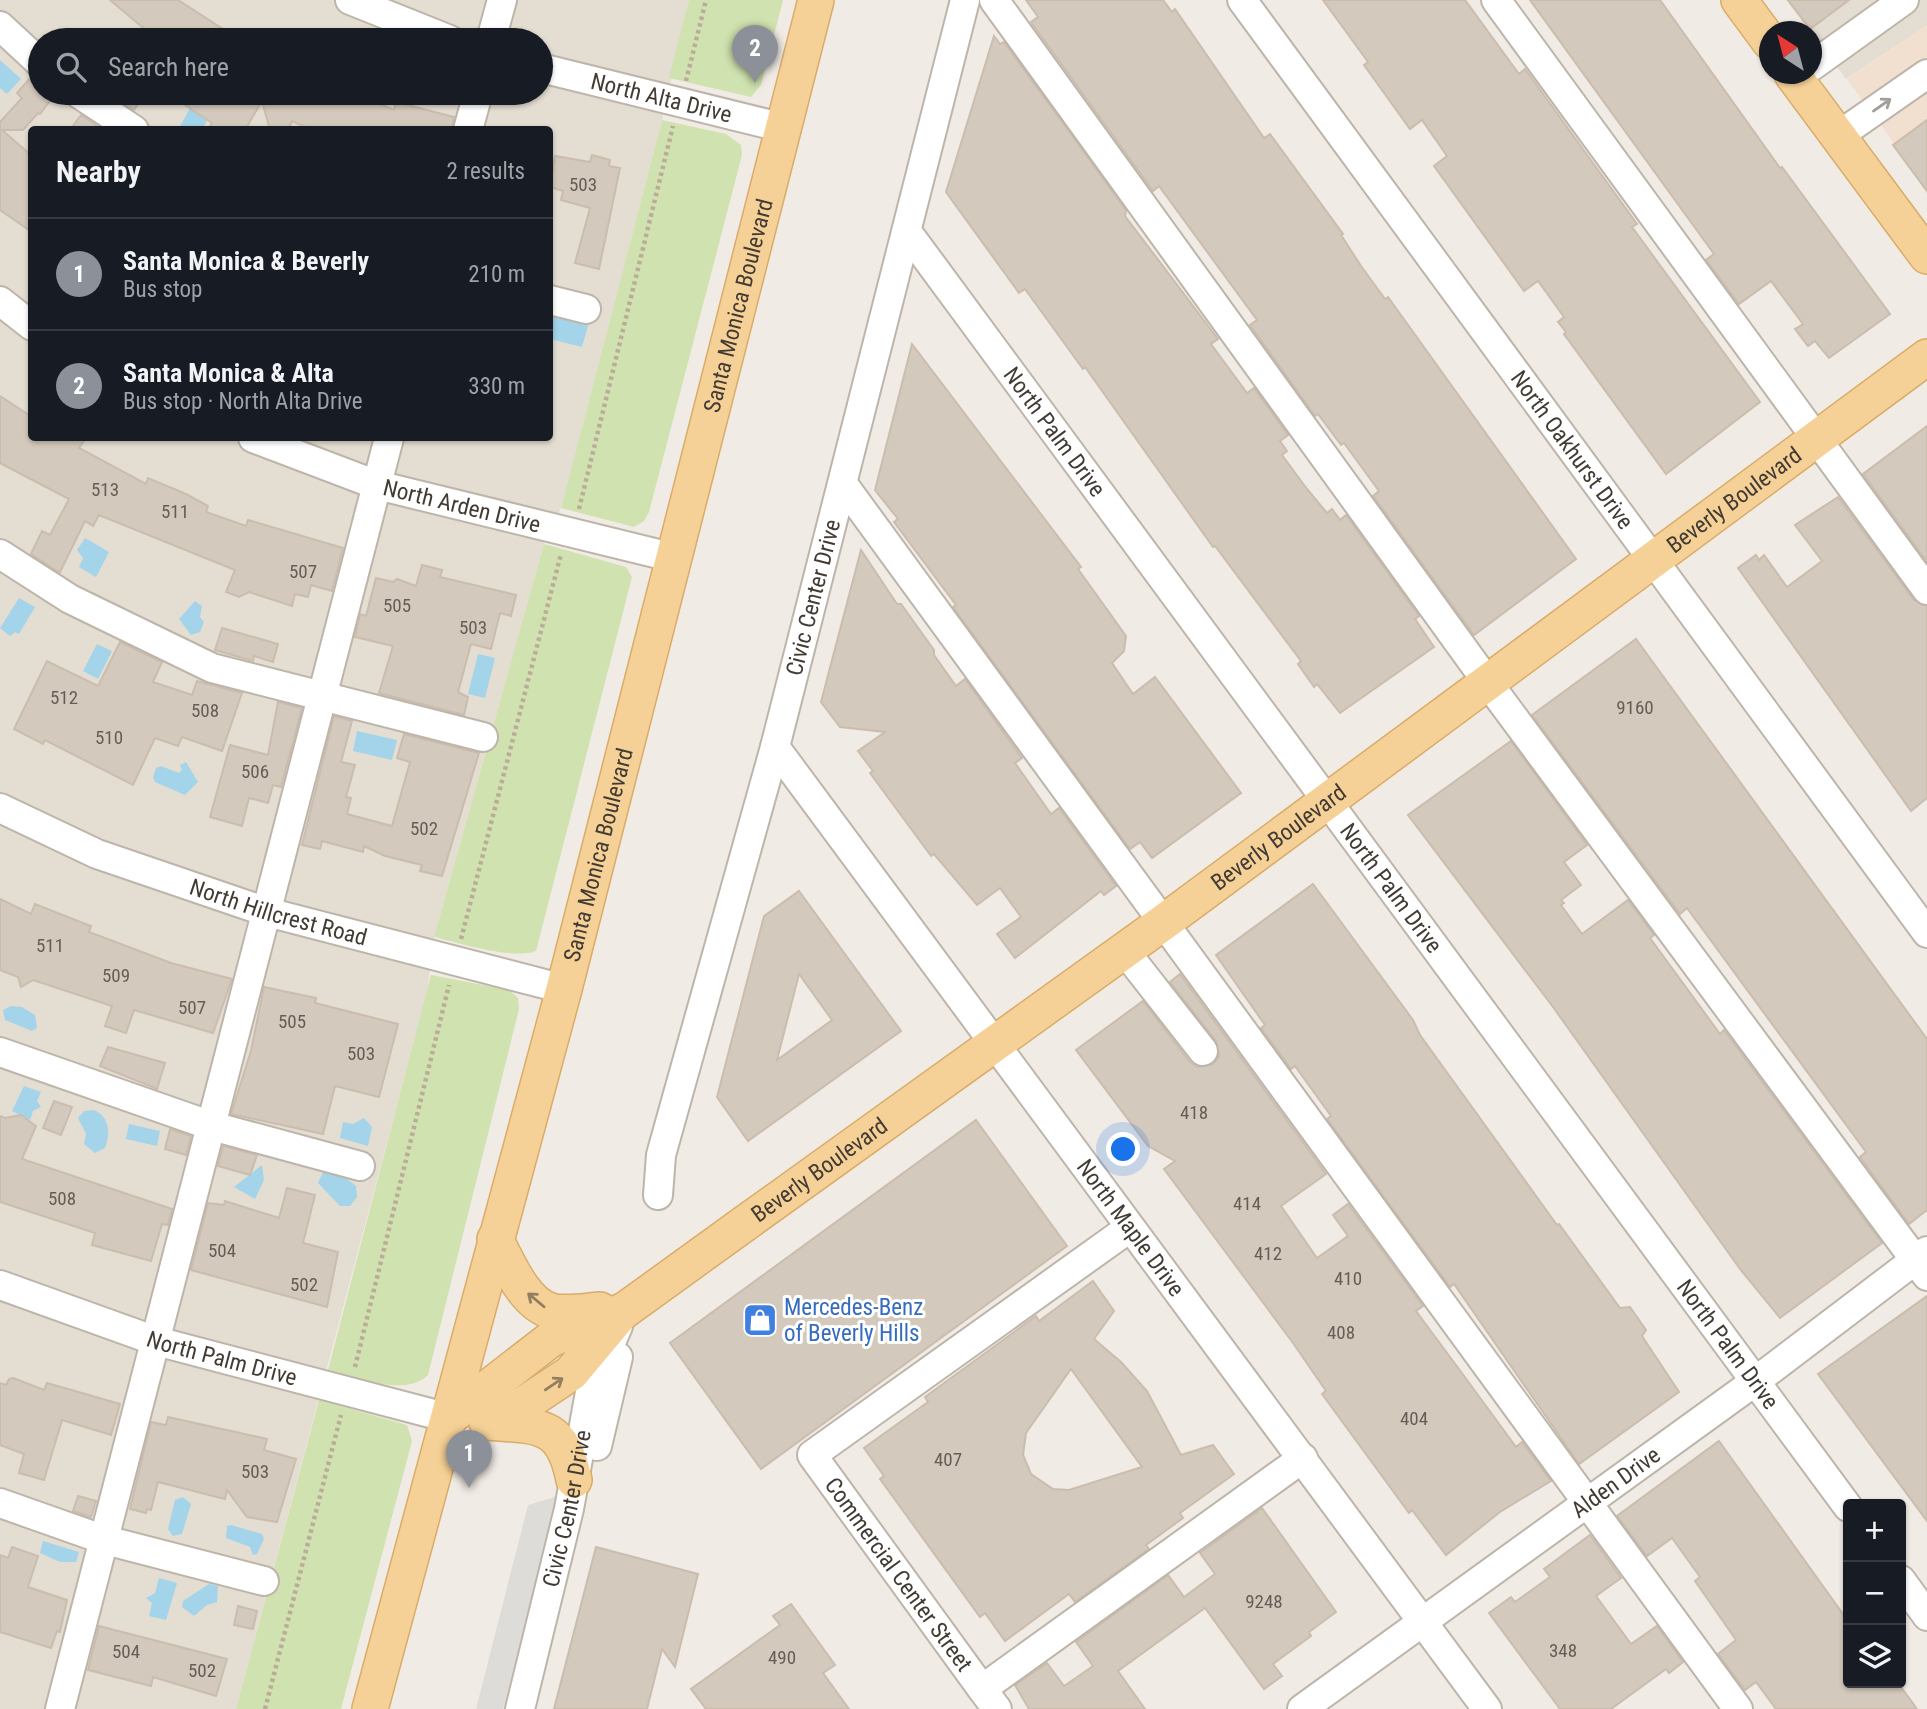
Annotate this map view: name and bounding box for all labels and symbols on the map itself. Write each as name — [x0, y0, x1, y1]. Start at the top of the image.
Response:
north arrow — [1759, 21, 1822, 84]
pin: 2 — [732, 25, 778, 83]
street label: North Alta Drive — [588, 67, 735, 128]
one-way arrow — [1872, 98, 1891, 112]
house number: 503 — [569, 173, 597, 196]
street label: Santa Monica Boulevard — [698, 196, 778, 415]
street label: North Palm Drive — [998, 362, 1111, 502]
street label: North Oakhurst Drive — [1505, 365, 1639, 534]
street label: Beverly Boulevard — [1661, 441, 1807, 559]
street label: North Arden Drive — [380, 474, 543, 538]
house number: 513 — [91, 478, 119, 501]
house number: 511 — [161, 500, 189, 523]
street label: Civic Center Drive — [780, 517, 846, 678]
house number: 507 — [289, 560, 317, 583]
house number: 505 — [383, 594, 411, 617]
house number: 503 — [459, 616, 487, 639]
house number: 512 — [50, 686, 78, 709]
house number: 9160 — [1616, 696, 1654, 719]
house number: 508 — [191, 699, 219, 722]
house number: 510 — [95, 726, 123, 749]
street label: Santa Monica Boulevard — [558, 745, 638, 965]
house number: 506 — [241, 760, 269, 783]
street label: Beverly Boulevard — [1206, 779, 1351, 896]
house number: 502 — [410, 817, 438, 840]
street label: North Palm Drive — [1335, 818, 1448, 958]
street label: North Hillcrest Road — [186, 873, 370, 951]
house number: 511 — [36, 934, 64, 957]
house number: 509 — [102, 964, 130, 987]
house number: 507 — [178, 996, 206, 1019]
house number: 505 — [278, 1010, 306, 1033]
house number: 503 — [347, 1042, 375, 1065]
house number: 418 — [1180, 1101, 1208, 1124]
street label: Beverly Boulevard — [746, 1112, 892, 1228]
your location — [1106, 1132, 1140, 1166]
street label: North Maple Drive — [1071, 1154, 1190, 1301]
house number: 508 — [48, 1187, 76, 1210]
house number: 414 — [1233, 1192, 1261, 1215]
house number: 504 — [208, 1239, 236, 1262]
house number: 412 — [1254, 1242, 1282, 1265]
house number: 410 — [1334, 1267, 1362, 1290]
house number: 502 — [290, 1273, 318, 1296]
street label: North Palm Drive — [1671, 1274, 1785, 1414]
one-way arrow — [527, 1292, 545, 1308]
place label: Mercedes-Benz of Beverly Hills — [784, 1294, 923, 1347]
shop icon: Mercedes-Benz of Beverly Hills — [741, 1301, 779, 1339]
house number: 408 — [1327, 1321, 1355, 1344]
street label: North Palm Drive — [143, 1325, 300, 1391]
one-way arrow — [544, 1377, 563, 1391]
house number: 404 — [1400, 1407, 1428, 1430]
street label: Civic Center Drive — [537, 1428, 596, 1590]
pin: 1 — [446, 1430, 492, 1488]
street label: Alden Drive — [1566, 1441, 1665, 1523]
house number: 407 — [934, 1448, 962, 1471]
house number: 503 — [241, 1460, 269, 1483]
street label: Commercial Center Street — [819, 1472, 978, 1677]
house number: 9248 — [1245, 1590, 1283, 1613]
house number: 348 — [1549, 1639, 1577, 1662]
house number: 504 — [112, 1640, 140, 1663]
house number: 490 — [768, 1646, 796, 1669]
house number: 502 — [188, 1659, 216, 1682]

